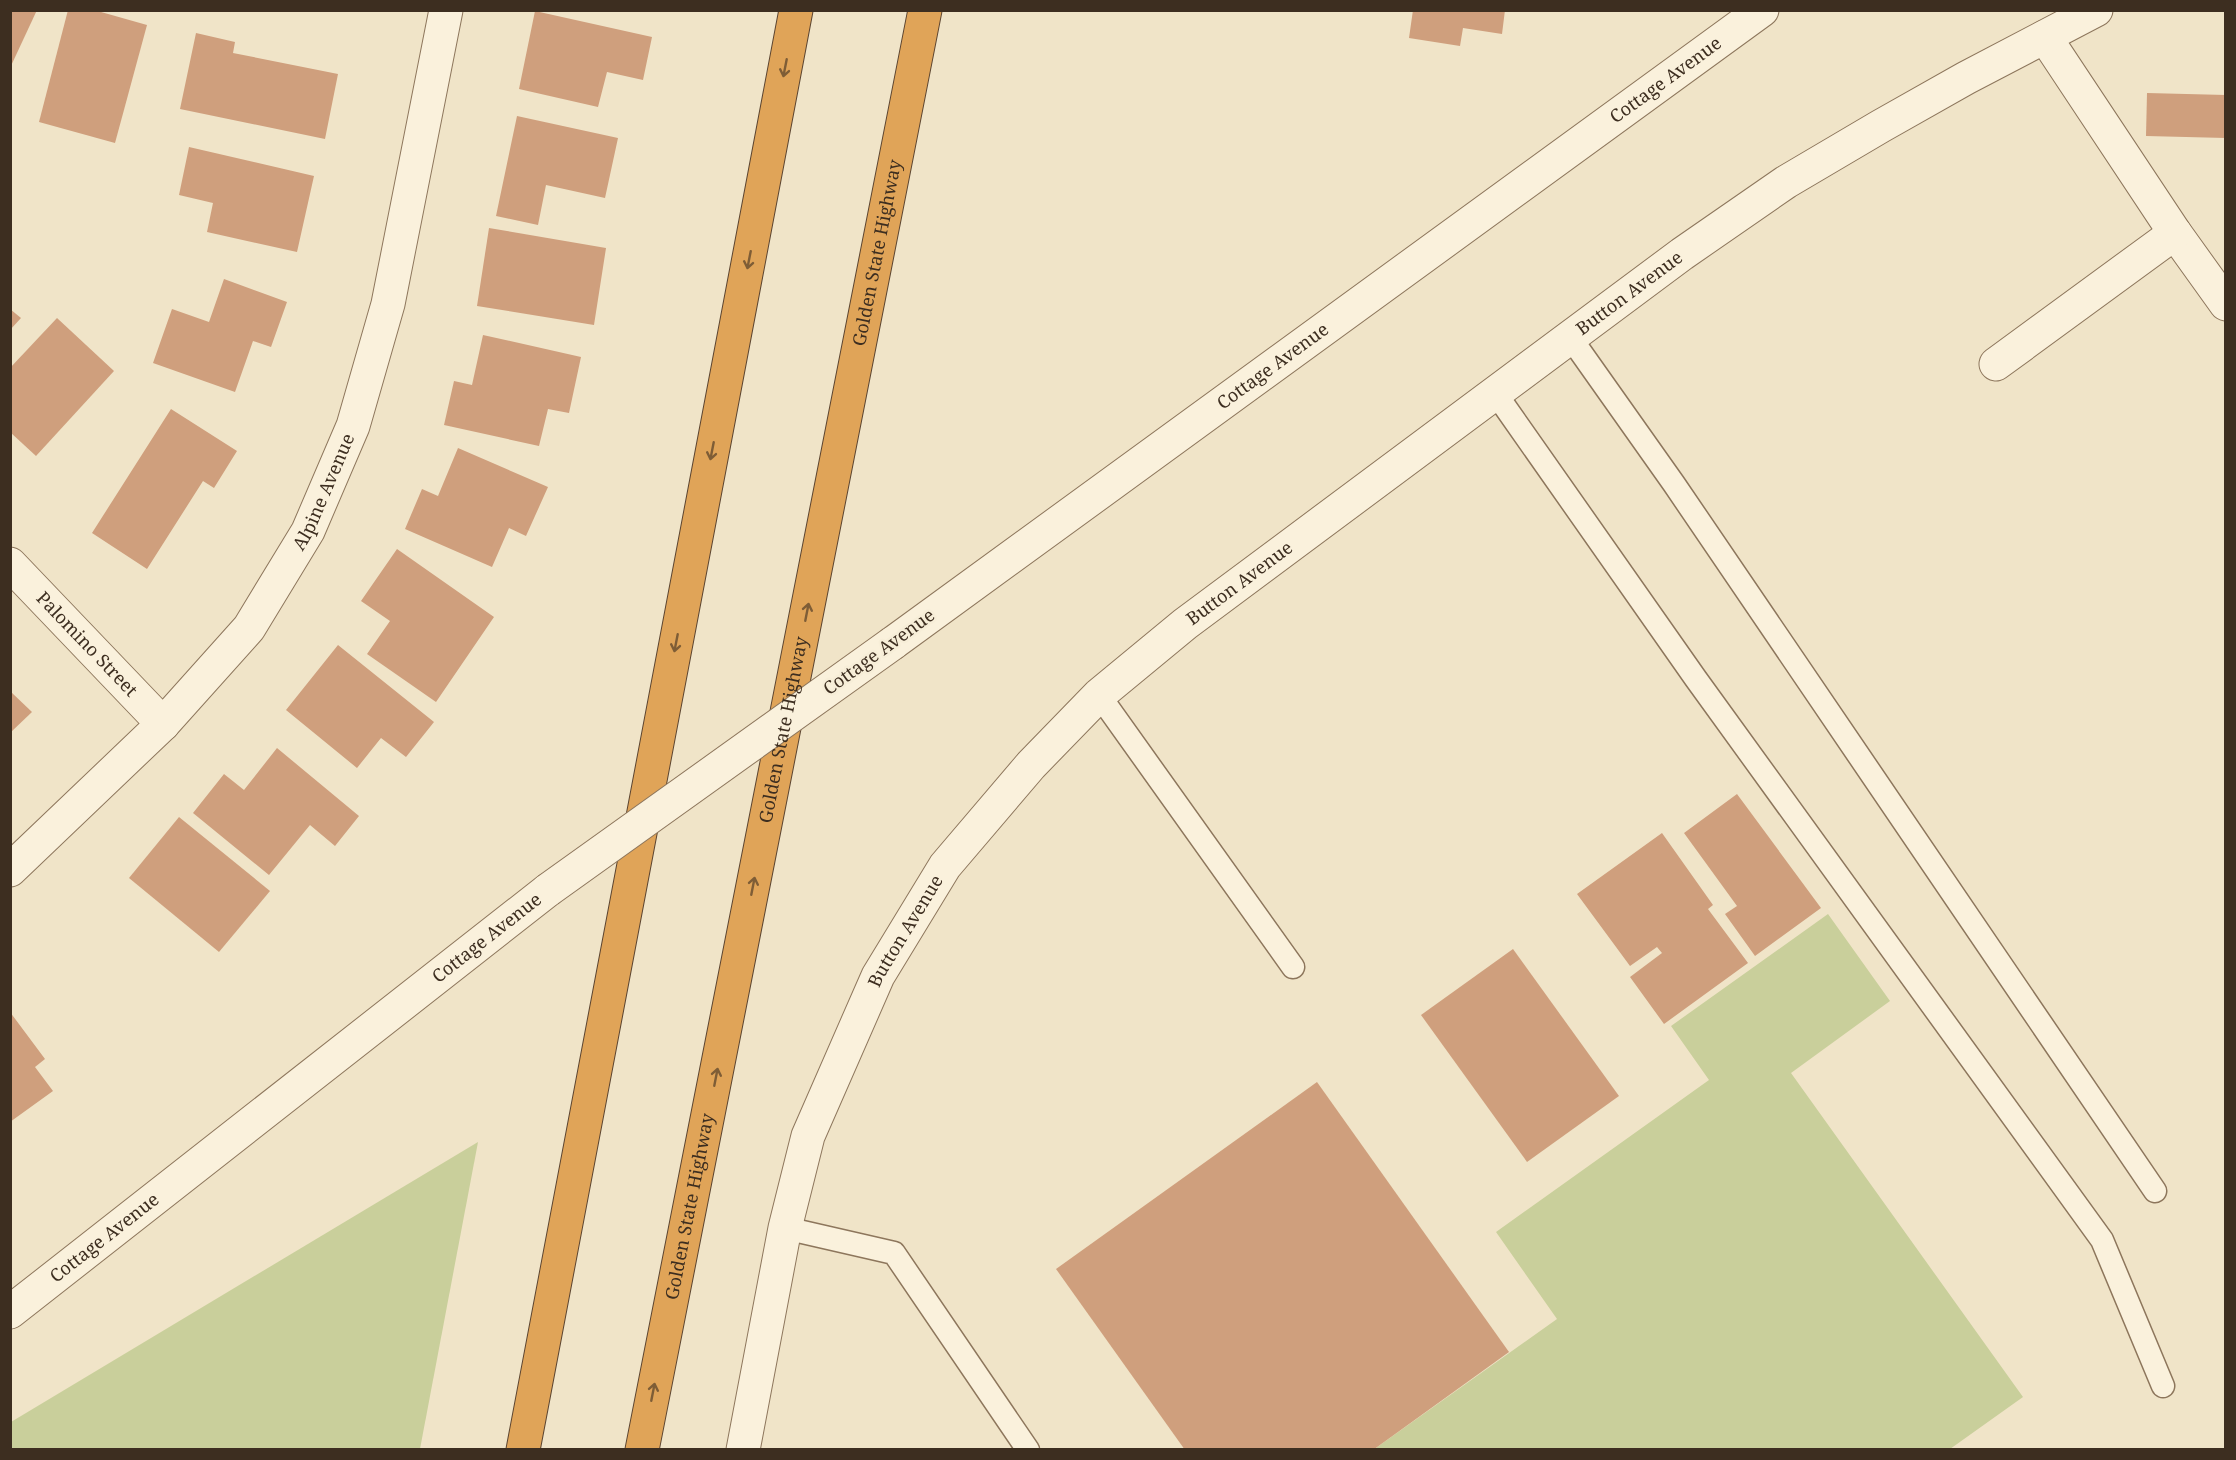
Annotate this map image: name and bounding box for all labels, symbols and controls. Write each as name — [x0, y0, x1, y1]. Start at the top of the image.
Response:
street label: Cottage Avenue — [1604, 31, 1726, 128]
one-way arrow — [779, 58, 790, 77]
street label: Golden State Highway — [846, 157, 906, 348]
street label: Button Avenue — [1571, 245, 1687, 340]
one-way arrow — [743, 249, 754, 269]
street label: Cottage Avenue — [1212, 317, 1333, 414]
street label: Alpine Avenue — [286, 430, 359, 554]
one-way arrow — [706, 441, 717, 460]
street label: Button Avenue — [1181, 535, 1297, 630]
street label: Palomino Street — [32, 586, 143, 701]
one-way arrow — [802, 603, 813, 622]
street label: Cottage Avenue — [818, 603, 939, 700]
one-way arrow — [670, 632, 681, 652]
street label: Golden State Highway — [753, 634, 813, 825]
street label: Button Avenue — [862, 870, 948, 990]
one-way arrow — [748, 877, 759, 896]
street label: Cottage Avenue — [427, 887, 546, 988]
one-way arrow — [711, 1068, 722, 1087]
street label: Golden State Highway — [659, 1110, 719, 1302]
street label: Cottage Avenue — [44, 1187, 163, 1288]
one-way arrow — [648, 1383, 659, 1402]

